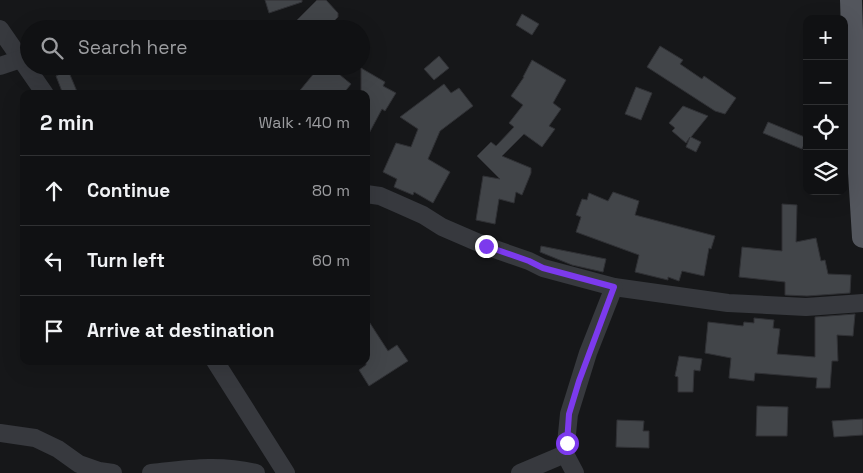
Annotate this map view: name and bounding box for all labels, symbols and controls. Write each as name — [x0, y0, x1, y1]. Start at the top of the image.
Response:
map controls — [803, 15, 848, 195]
button: + — [803, 15, 848, 60]
search box — [20, 20, 370, 75]
icon: search — [38, 34, 66, 62]
text: Search here — [78, 35, 188, 60]
button: − — [803, 60, 848, 105]
button: locate — [803, 105, 848, 150]
text: 2 min — [40, 109, 94, 136]
text: Walk · 140 m — [258, 112, 350, 133]
button: layers — [803, 150, 848, 195]
icon: ahead — [40, 177, 68, 205]
text: Continue — [87, 178, 170, 203]
text: 80 m — [312, 180, 350, 201]
route end — [475, 235, 498, 258]
icon: left — [40, 247, 68, 275]
text: Turn left — [87, 248, 165, 273]
text: 60 m — [312, 250, 350, 271]
icon: arrive — [40, 317, 68, 345]
text: Arrive at destination — [87, 318, 275, 343]
route start — [556, 432, 579, 455]

